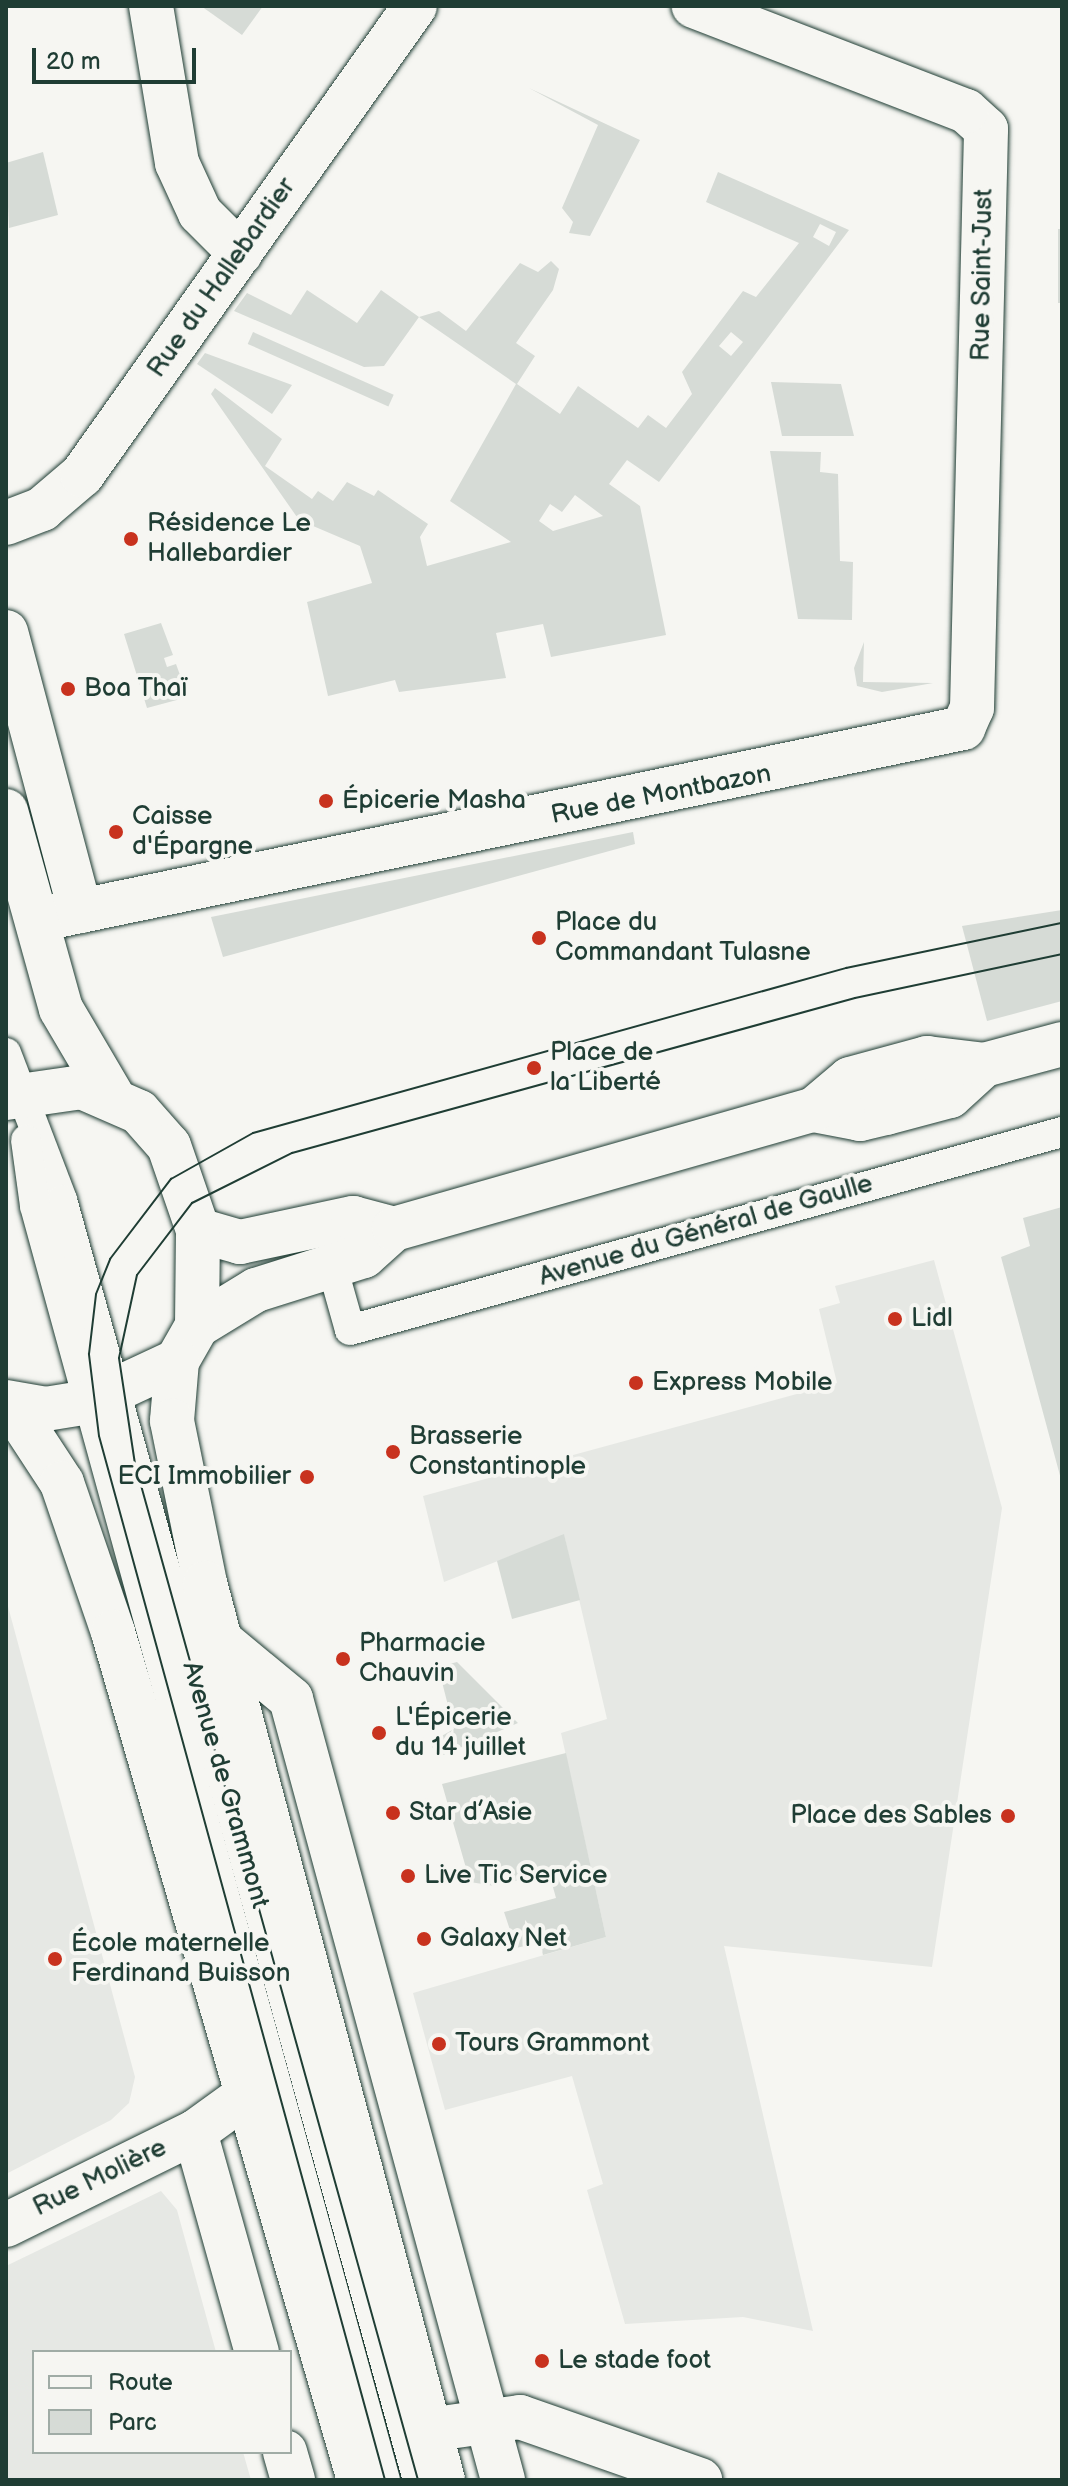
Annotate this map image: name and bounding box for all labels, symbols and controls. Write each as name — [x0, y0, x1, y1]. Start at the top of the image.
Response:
scale bar — [36, 32, 200, 82]
text: 20 m — [46, 47, 101, 76]
street label: Rue du Hallebardier — [141, 172, 303, 384]
street label: Rue Saint-Just — [966, 188, 1000, 362]
place label: Résidence Le Hallebardier — [147, 508, 311, 570]
marker: Résidence Le Hallebardier — [122, 530, 140, 548]
place label: Boa Thaï — [84, 673, 188, 705]
marker: Boa Thaï — [59, 680, 77, 698]
street label: Rue de Montbazon — [548, 758, 774, 832]
place label: Épicerie Masha — [342, 785, 526, 817]
marker: Épicerie Masha — [317, 792, 335, 810]
place label: Caisse d'Épargne — [132, 801, 253, 862]
marker: Caisse d'Épargne — [107, 823, 125, 841]
place label: Place du Commandant Tulasne — [555, 907, 811, 968]
marker: Place du Commandant Tulasne — [530, 929, 548, 947]
place label: Place de la Liberté — [550, 1037, 661, 1098]
marker: Place de la Liberté — [525, 1059, 543, 1077]
street label: Avenue du Général de Gaulle — [536, 1168, 876, 1294]
place label: Lidl — [911, 1303, 953, 1335]
marker: Lidl — [886, 1310, 904, 1328]
place label: Express Mobile — [652, 1367, 832, 1399]
marker: Express Mobile — [627, 1374, 645, 1392]
place label: Brasserie Constantinople — [409, 1421, 586, 1482]
marker: Brasserie Constantinople — [384, 1443, 402, 1461]
place label: ECI Immobilier — [117, 1461, 291, 1493]
marker: ECI Immobilier — [298, 1468, 316, 1486]
place label: Pharmacie Chauvin — [359, 1628, 485, 1690]
marker: Pharmacie Chauvin — [334, 1650, 352, 1668]
street label: Avenue de Grammont — [175, 1658, 275, 1912]
place label: L'Épicerie du 14 juillet — [395, 1702, 526, 1764]
marker: L'Épicerie du 14 juillet — [370, 1724, 388, 1742]
place label: Star d’Asie — [409, 1797, 532, 1829]
place label: Place des Sables — [790, 1800, 992, 1832]
marker: Star d’Asie — [384, 1804, 402, 1822]
marker: Place des Sables — [999, 1807, 1017, 1825]
place label: Live Tic Service — [424, 1860, 609, 1892]
marker: Live Tic Service — [399, 1867, 417, 1885]
place label: Galaxy Net — [440, 1923, 569, 1955]
place label: École maternelle Ferdinand Buisson — [71, 1928, 290, 1990]
marker: Galaxy Net — [415, 1930, 433, 1948]
marker: École maternelle Ferdinand Buisson — [46, 1950, 64, 1968]
place label: Tours Grammont — [455, 2028, 650, 2060]
marker: Tours Grammont — [430, 2035, 448, 2053]
street label: Rue Molière — [28, 2132, 172, 2224]
place label: Le stade foot — [558, 2345, 711, 2377]
legend — [32, 2350, 292, 2454]
marker: Le stade foot — [533, 2352, 551, 2370]
text: Route — [108, 2368, 173, 2397]
text: Parc — [108, 2408, 157, 2437]

